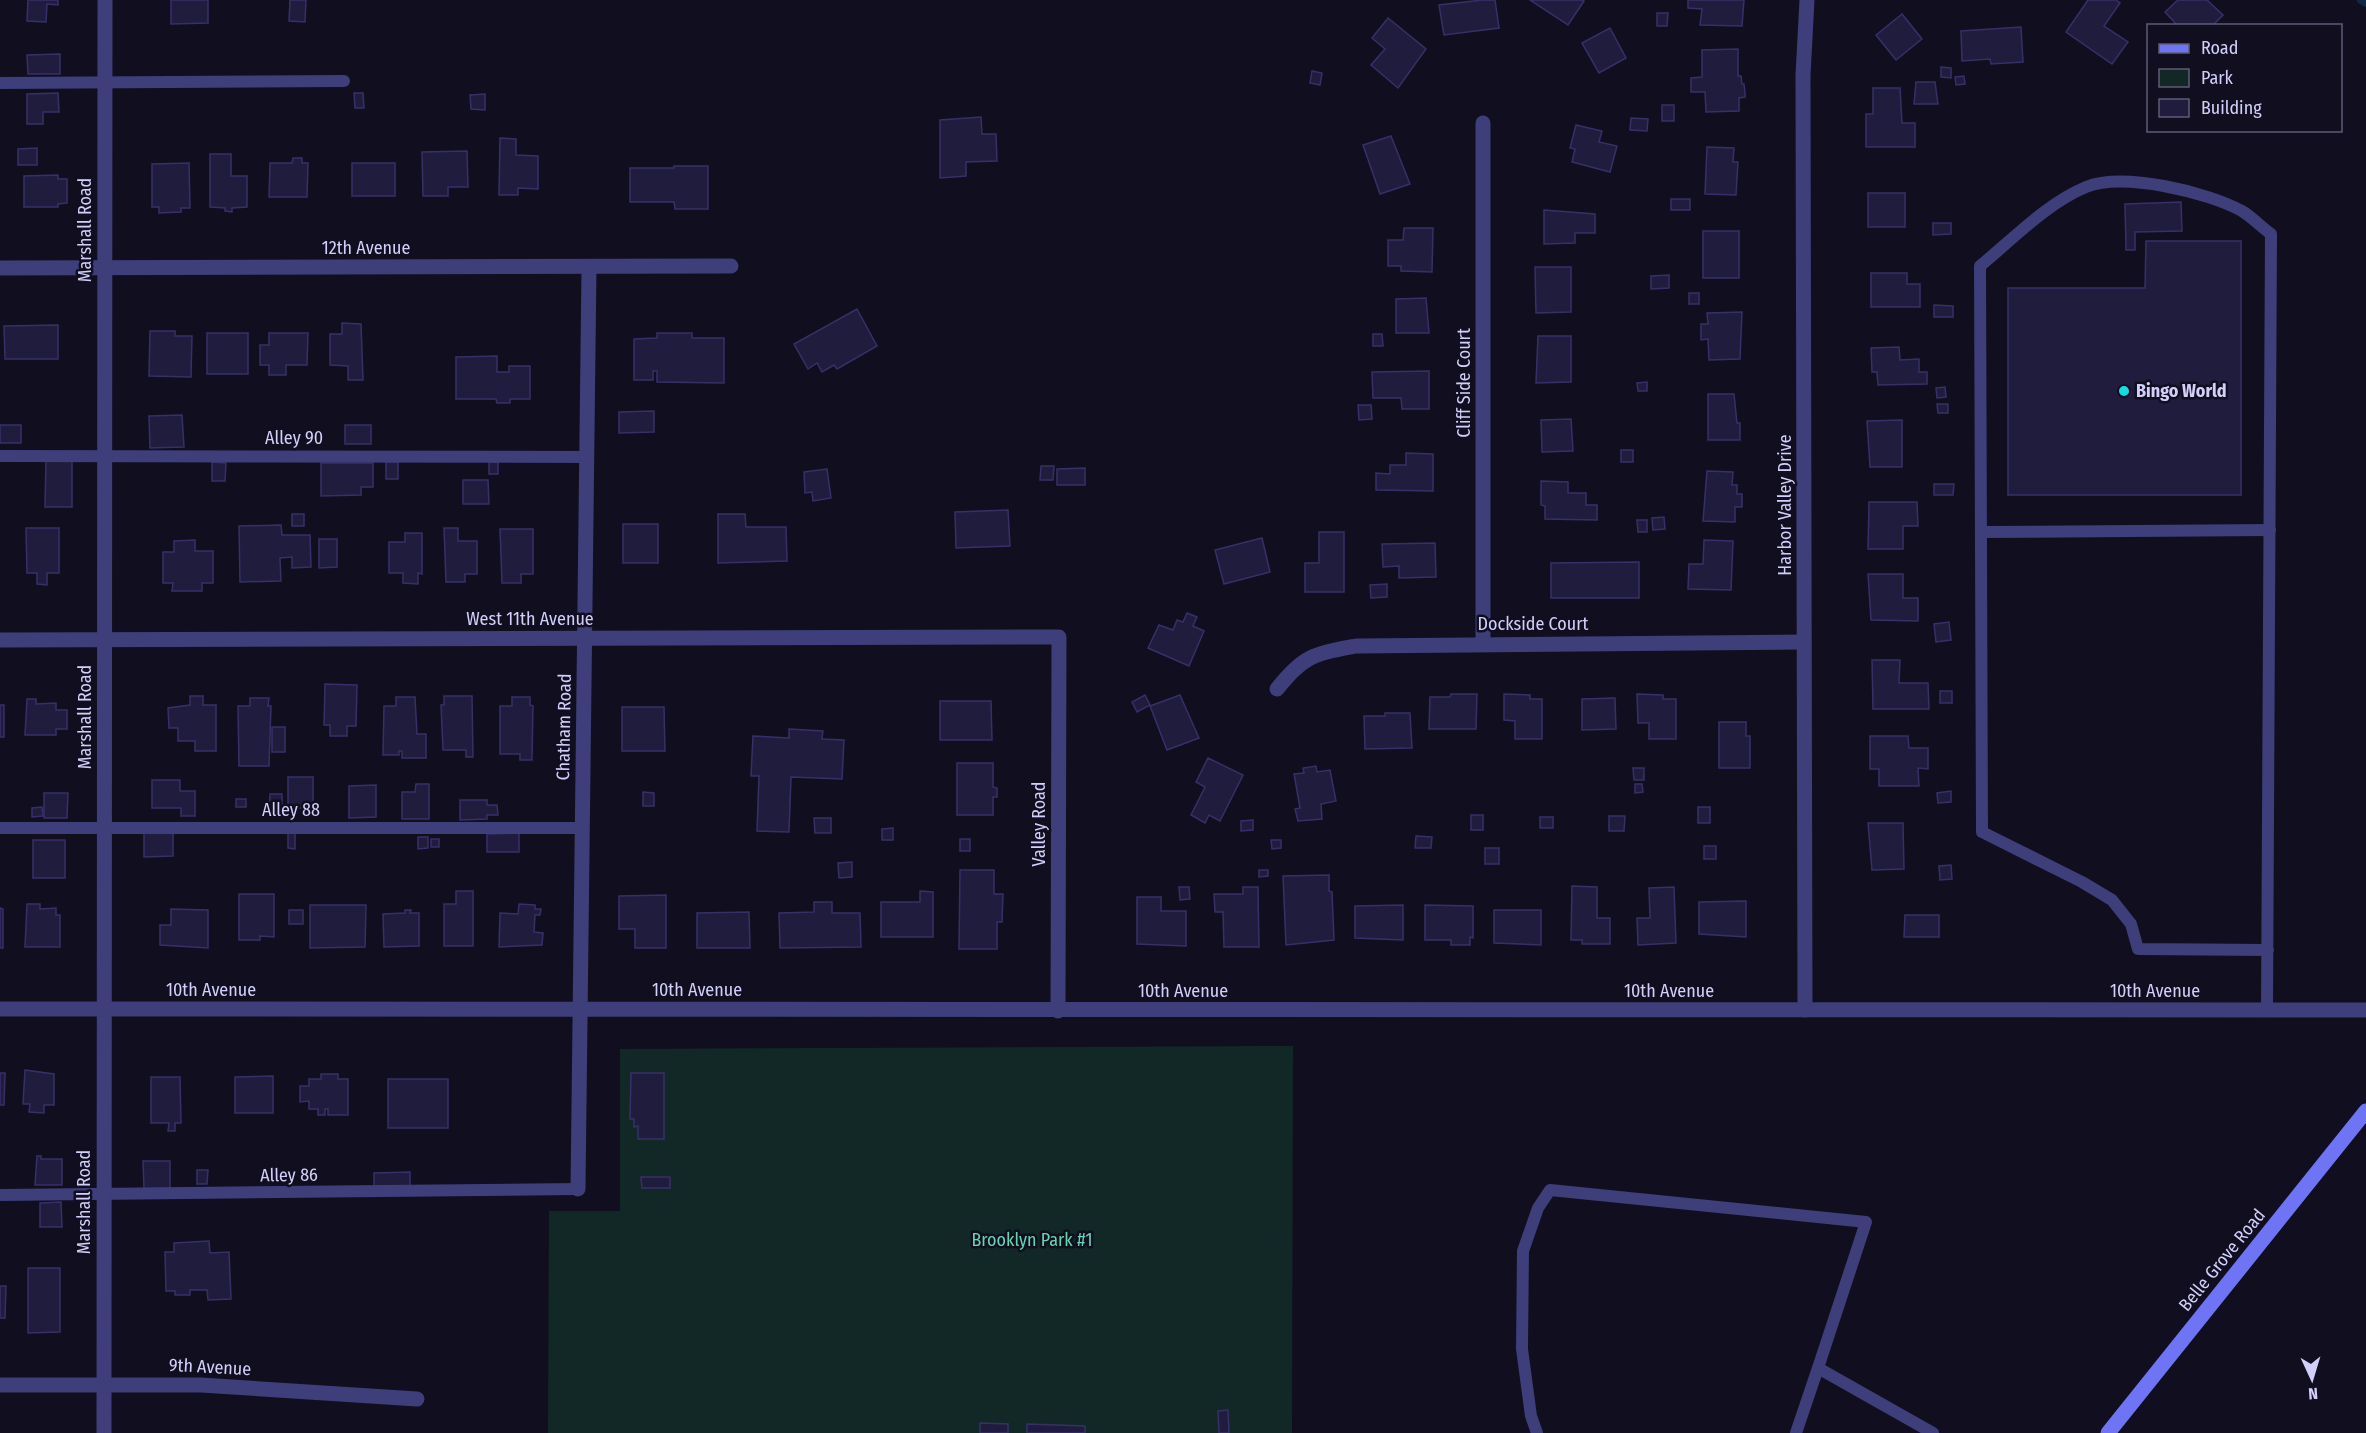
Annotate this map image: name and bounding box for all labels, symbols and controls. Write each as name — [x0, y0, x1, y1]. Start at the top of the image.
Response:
legend — [2147, 24, 2342, 132]
text: Road — [2201, 37, 2238, 59]
text: Park — [2201, 67, 2234, 89]
text: Building — [2201, 97, 2262, 119]
street label: Marshall Road — [74, 178, 96, 282]
street label: 12th Avenue — [322, 237, 410, 259]
street label: Cliff Side Court — [1453, 328, 1475, 438]
place label: Bingo World — [2136, 380, 2227, 402]
marker: Bingo World — [2117, 384, 2131, 398]
street label: Alley 90 — [265, 427, 323, 449]
street label: Harbor Valley Drive — [1774, 434, 1796, 576]
street label: West 11th Avenue — [466, 608, 594, 630]
street label: Dockside Court — [1478, 613, 1588, 635]
street label: Marshall Road — [74, 665, 96, 769]
street label: Chatham Road — [552, 673, 576, 781]
street label: Valley Road — [1028, 782, 1050, 866]
street label: Alley 88 — [262, 799, 320, 821]
street label: 10th Avenue — [166, 979, 256, 1001]
street label: 10th Avenue — [652, 979, 742, 1001]
street label: 10th Avenue — [1138, 980, 1228, 1002]
street label: 10th Avenue — [1624, 980, 1714, 1002]
street label: 10th Avenue — [2110, 980, 2200, 1002]
street label: Marshall Road — [73, 1150, 95, 1254]
street label: Alley 86 — [260, 1163, 318, 1187]
street label: Belle Grove Road — [2174, 1204, 2270, 1316]
park label: Brooklyn Park #1 — [972, 1229, 1092, 1251]
north arrow — [2282, 1349, 2342, 1409]
street label: 9th Avenue — [168, 1354, 252, 1380]
text: N — [2308, 1384, 2318, 1403]

